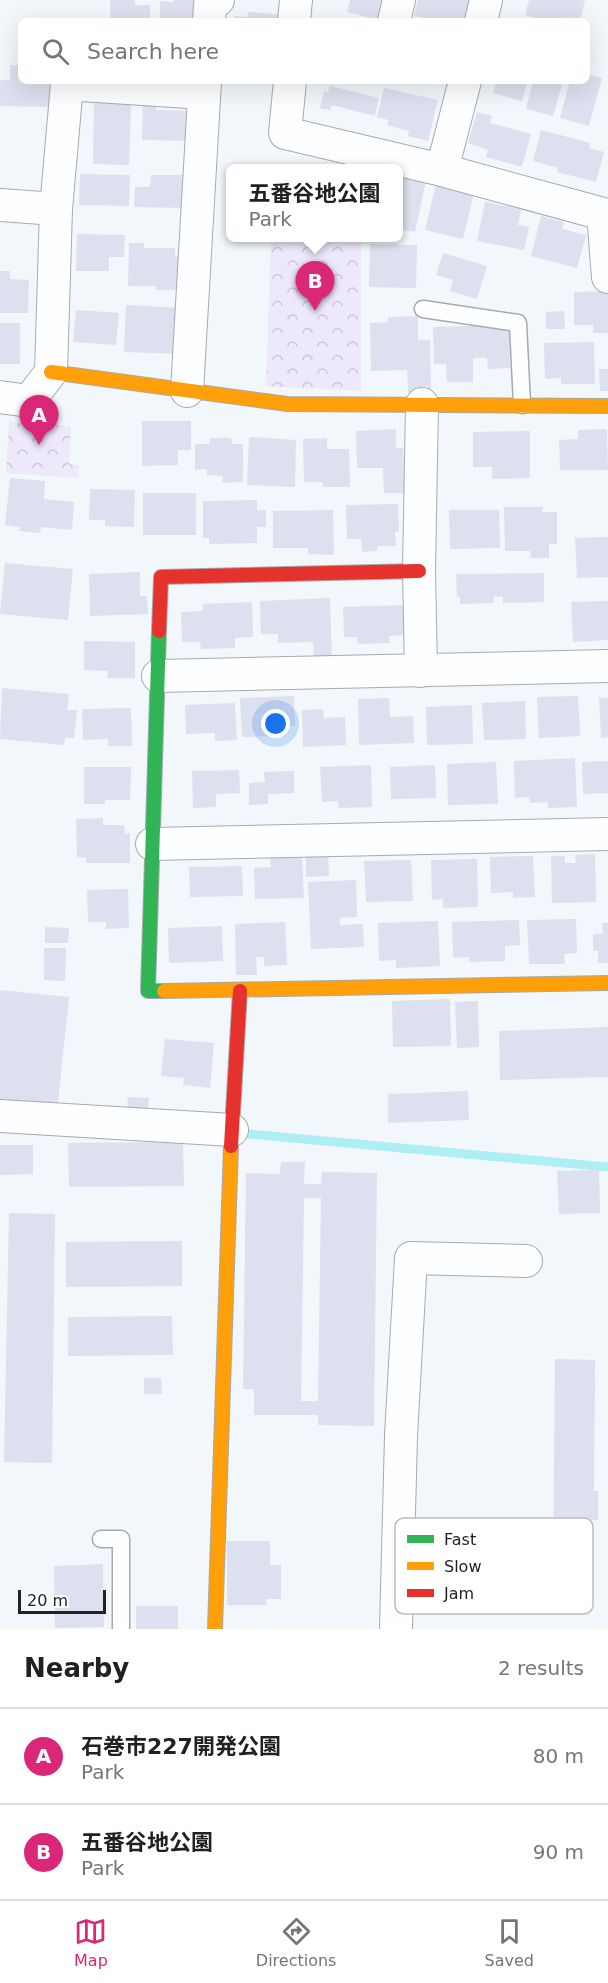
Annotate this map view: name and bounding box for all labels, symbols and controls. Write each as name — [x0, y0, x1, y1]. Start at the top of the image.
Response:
search box — [18, 18, 590, 84]
icon: search — [39, 35, 72, 68]
text: Search here — [87, 39, 219, 64]
popup — [226, 164, 403, 242]
text: 五番谷地公園 — [248, 181, 381, 206]
text: Park — [248, 207, 292, 231]
pin: B — [296, 262, 334, 311]
pin: A — [20, 396, 58, 445]
your location — [261, 709, 290, 738]
legend — [395, 1518, 593, 1614]
text: Fast — [444, 1530, 476, 1549]
text: Slow — [444, 1557, 481, 1576]
text: Jam — [443, 1584, 474, 1603]
scale bar — [18, 1587, 106, 1614]
text: 20 m — [27, 1591, 68, 1610]
text: Nearby — [24, 1653, 129, 1683]
text: 2 results — [498, 1656, 584, 1680]
text: 石巻市227開発公園 — [81, 1734, 281, 1759]
text: A — [36, 1744, 51, 1768]
text: 80 m — [533, 1744, 584, 1768]
text: Park — [81, 1760, 124, 1784]
text: 五番谷地公園 — [81, 1830, 213, 1855]
text: B — [36, 1840, 51, 1864]
text: 90 m — [533, 1840, 584, 1864]
text: Park — [81, 1856, 124, 1880]
tab: Map — [74, 1915, 108, 1970]
tab: Directions — [256, 1915, 336, 1970]
tab: Saved — [485, 1915, 534, 1970]

